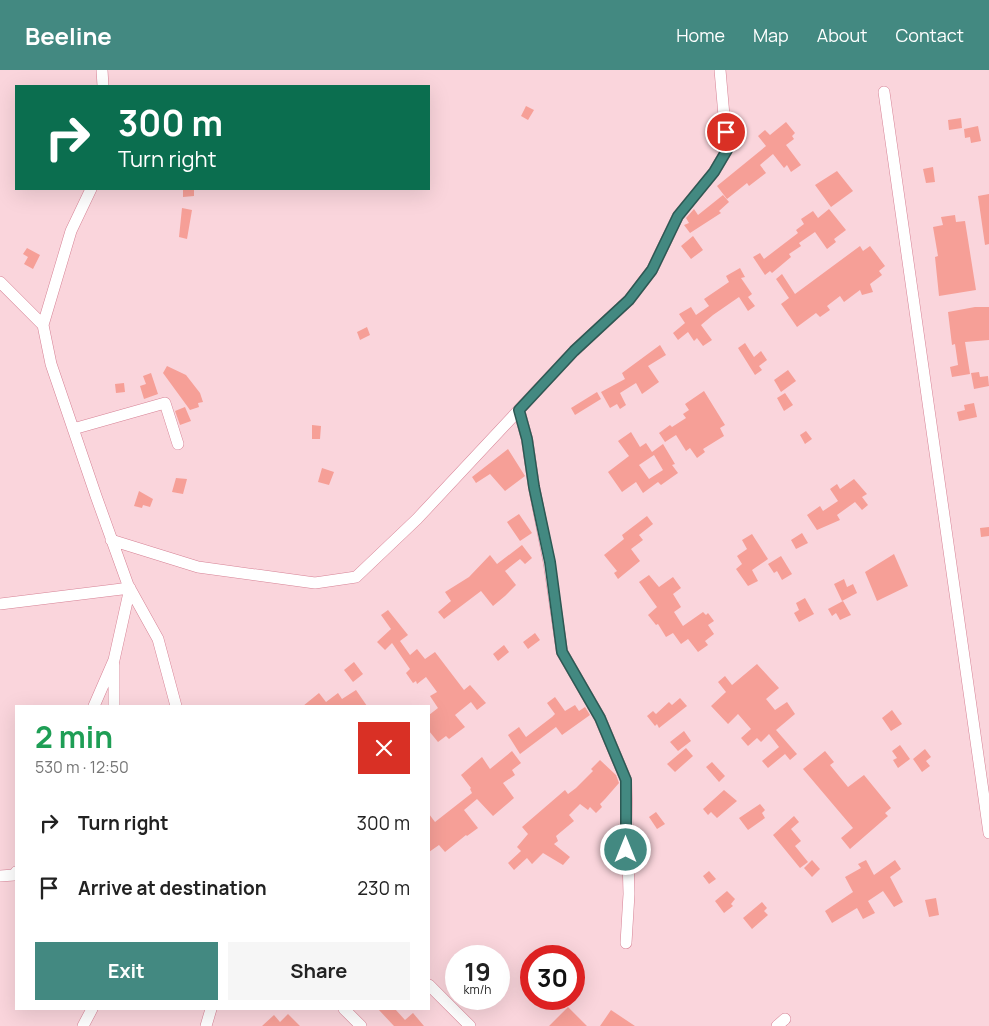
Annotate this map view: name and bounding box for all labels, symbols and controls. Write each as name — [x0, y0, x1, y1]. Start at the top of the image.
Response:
text: Beeline — [25, 19, 112, 52]
text: Home — [676, 23, 725, 47]
text: Map — [753, 23, 789, 47]
text: About — [817, 23, 867, 47]
text: Contact — [895, 23, 964, 47]
text: 300 m — [118, 99, 223, 147]
icon: right — [35, 105, 100, 170]
pin — [705, 111, 747, 153]
icon: arrive — [712, 118, 740, 146]
text: Turn right — [118, 144, 216, 174]
text: 2 min — [35, 716, 113, 757]
button: close — [358, 722, 410, 774]
text: 530 m · 12:50 — [35, 756, 129, 778]
icon: right — [35, 809, 63, 837]
text: Turn right — [78, 810, 168, 836]
text: 300 m — [356, 810, 410, 836]
position arrow — [599, 823, 651, 875]
icon: arrive — [35, 874, 63, 902]
text: Arrive at destination — [78, 875, 267, 901]
text: 230 m — [357, 875, 410, 901]
button: Exit — [35, 942, 218, 1000]
button: Share — [228, 942, 410, 1000]
speed limit sign: 30 — [520, 945, 585, 1010]
text: 19 — [464, 954, 491, 989]
text: km/h — [464, 981, 491, 998]

